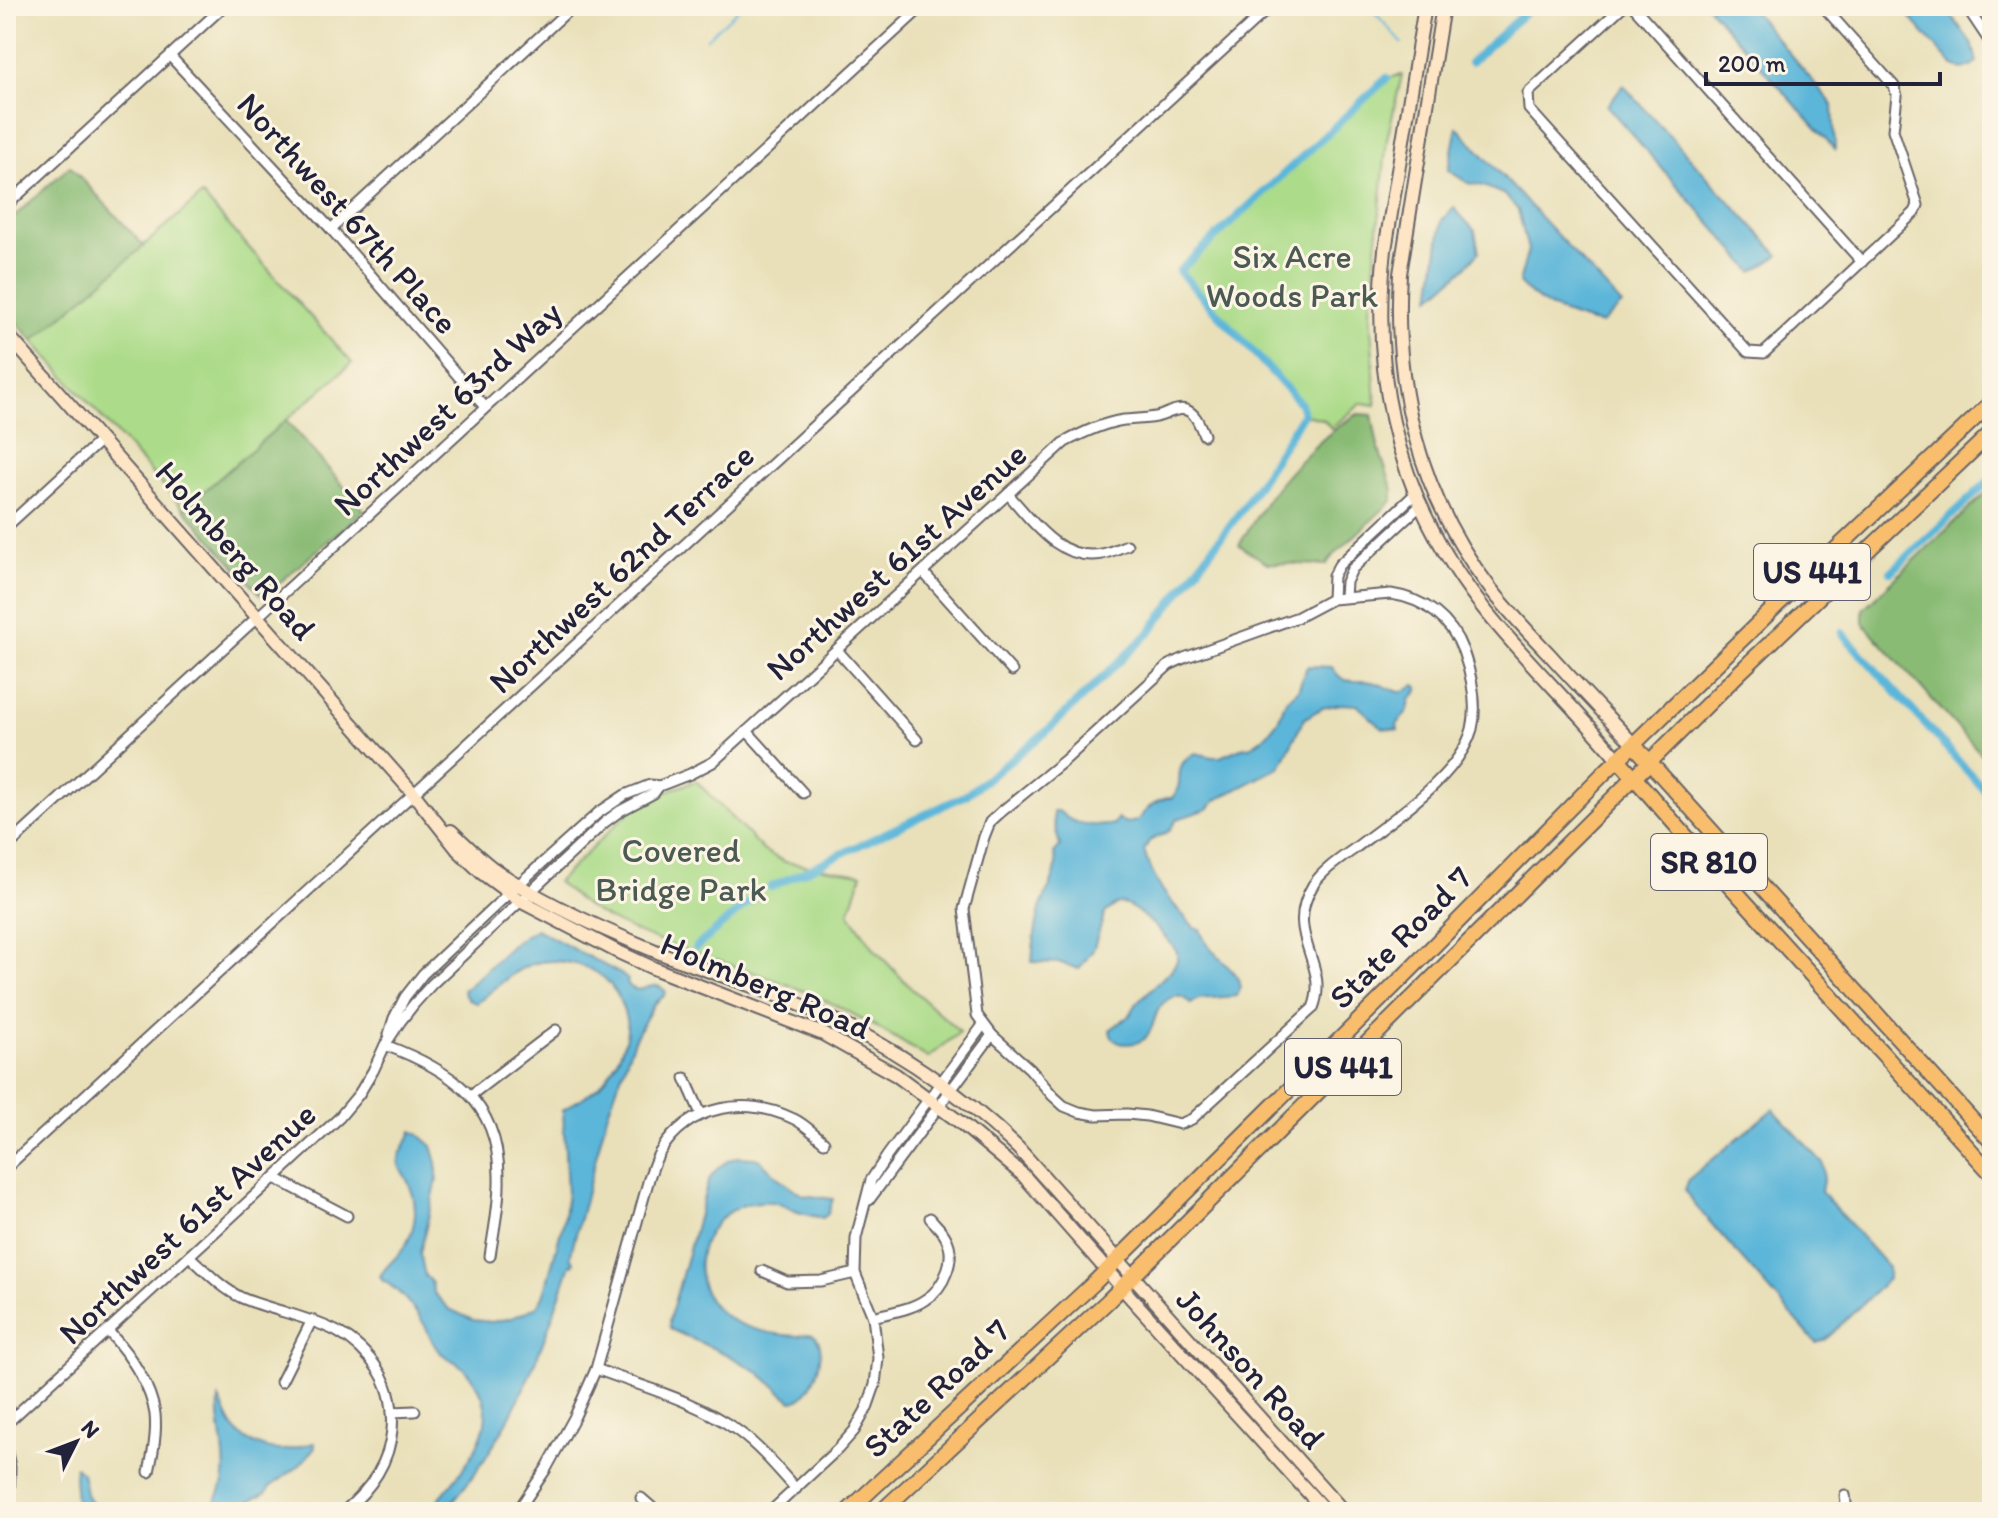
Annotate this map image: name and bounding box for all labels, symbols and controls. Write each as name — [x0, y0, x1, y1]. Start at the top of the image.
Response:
scale bar — [1706, 36, 1940, 86]
text: 200 m — [1718, 49, 1786, 78]
street label: Northwest 67th Place — [228, 84, 467, 343]
park label: Six Acre Woods Park — [1206, 236, 1379, 316]
street label: Northwest 63rd Way — [325, 292, 570, 525]
street label: Northwest 61st Avenue — [758, 433, 1035, 689]
street label: Northwest 62nd Terrace — [480, 435, 763, 702]
street label: Holmberg Road — [147, 452, 325, 649]
road number: US 441 — [1754, 544, 1870, 600]
park label: Covered Bridge Park — [595, 830, 767, 910]
road number: SR 810 — [1651, 834, 1767, 890]
street label: State Road 7 — [1320, 857, 1480, 1017]
street label: Holmberg Road — [655, 923, 878, 1048]
road number: US 441 — [1285, 1039, 1401, 1095]
street label: Northwest 61st Avenue — [50, 1094, 324, 1353]
street label: Johnson Road — [1168, 1279, 1334, 1457]
street label: State Road 7 — [855, 1310, 1018, 1467]
north arrow — [36, 1402, 116, 1482]
text: N — [75, 1414, 105, 1444]

